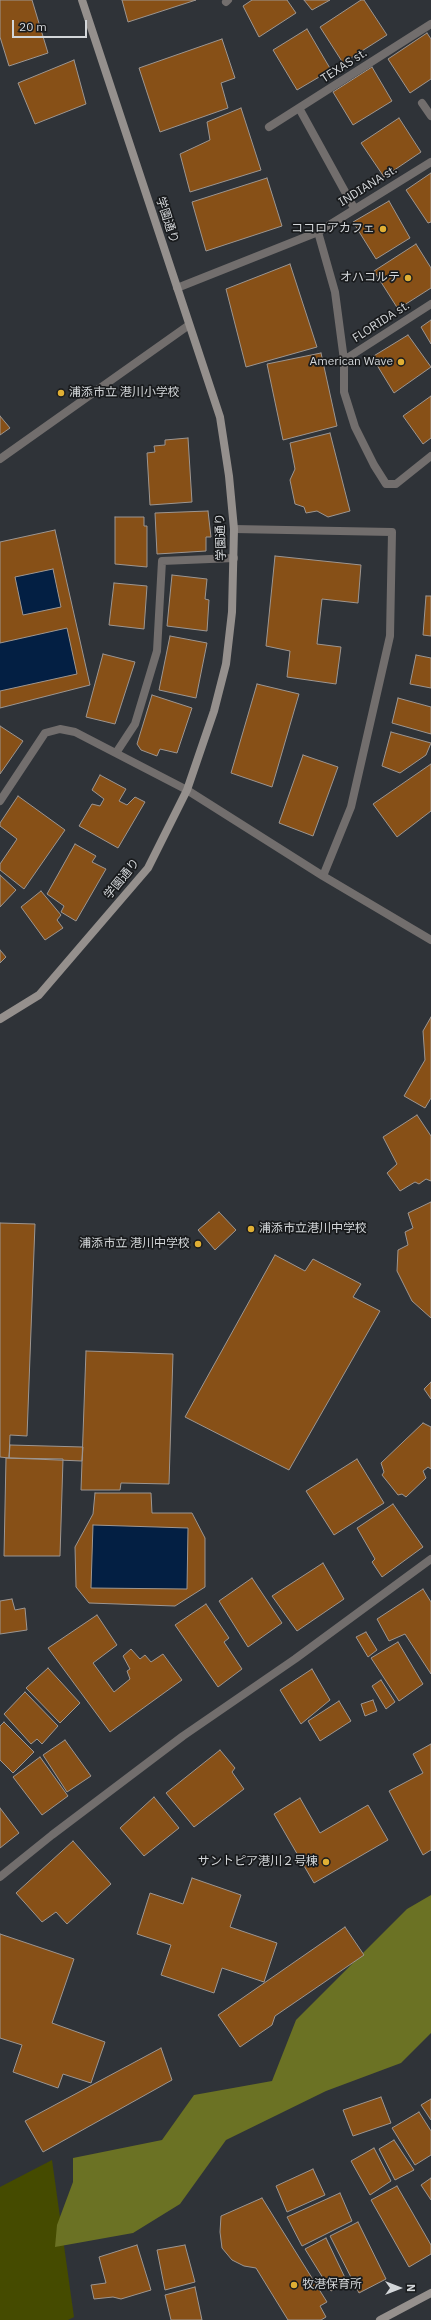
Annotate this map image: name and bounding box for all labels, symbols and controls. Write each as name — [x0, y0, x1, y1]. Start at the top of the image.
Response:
scale bar — [14, 12, 89, 38]
text: 20 m — [19, 19, 47, 34]
street label: TEXAS st. — [318, 46, 370, 86]
street label: INDIANA st. — [336, 162, 400, 210]
street label: 学園通り — [153, 195, 181, 245]
place label: ココロアカフェ — [291, 222, 375, 236]
marker: ココロアカフェ — [378, 224, 388, 234]
place label: オハコルテ — [340, 271, 400, 285]
marker: オハコルテ — [403, 273, 413, 283]
street label: FLORIDA st. — [350, 298, 412, 346]
place label: American Wave — [309, 355, 393, 369]
marker: American Wave — [396, 357, 406, 367]
place label: 浦添市立 港川小学校 — [69, 386, 180, 400]
marker: 浦添市立 港川小学校 — [56, 388, 66, 398]
street label: 学園通り — [213, 513, 229, 561]
street label: 学園通り — [101, 856, 143, 902]
place label: 浦添市立港川中学校 — [259, 1222, 367, 1236]
marker: 浦添市立港川中学校 — [246, 1224, 256, 1234]
place label: 浦添市立 港川中学校 — [79, 1237, 190, 1251]
marker: 浦添市立 港川中学校 — [193, 1239, 203, 1249]
place label: サントピア港川２号棟 — [198, 1855, 318, 1869]
marker: サントピア港川２号棟 — [321, 1857, 331, 1867]
north arrow — [379, 2268, 419, 2308]
place label: 牧港保育所 — [302, 2278, 362, 2292]
marker: 牧港保育所 — [289, 2280, 299, 2290]
text: N — [404, 2284, 418, 2292]

